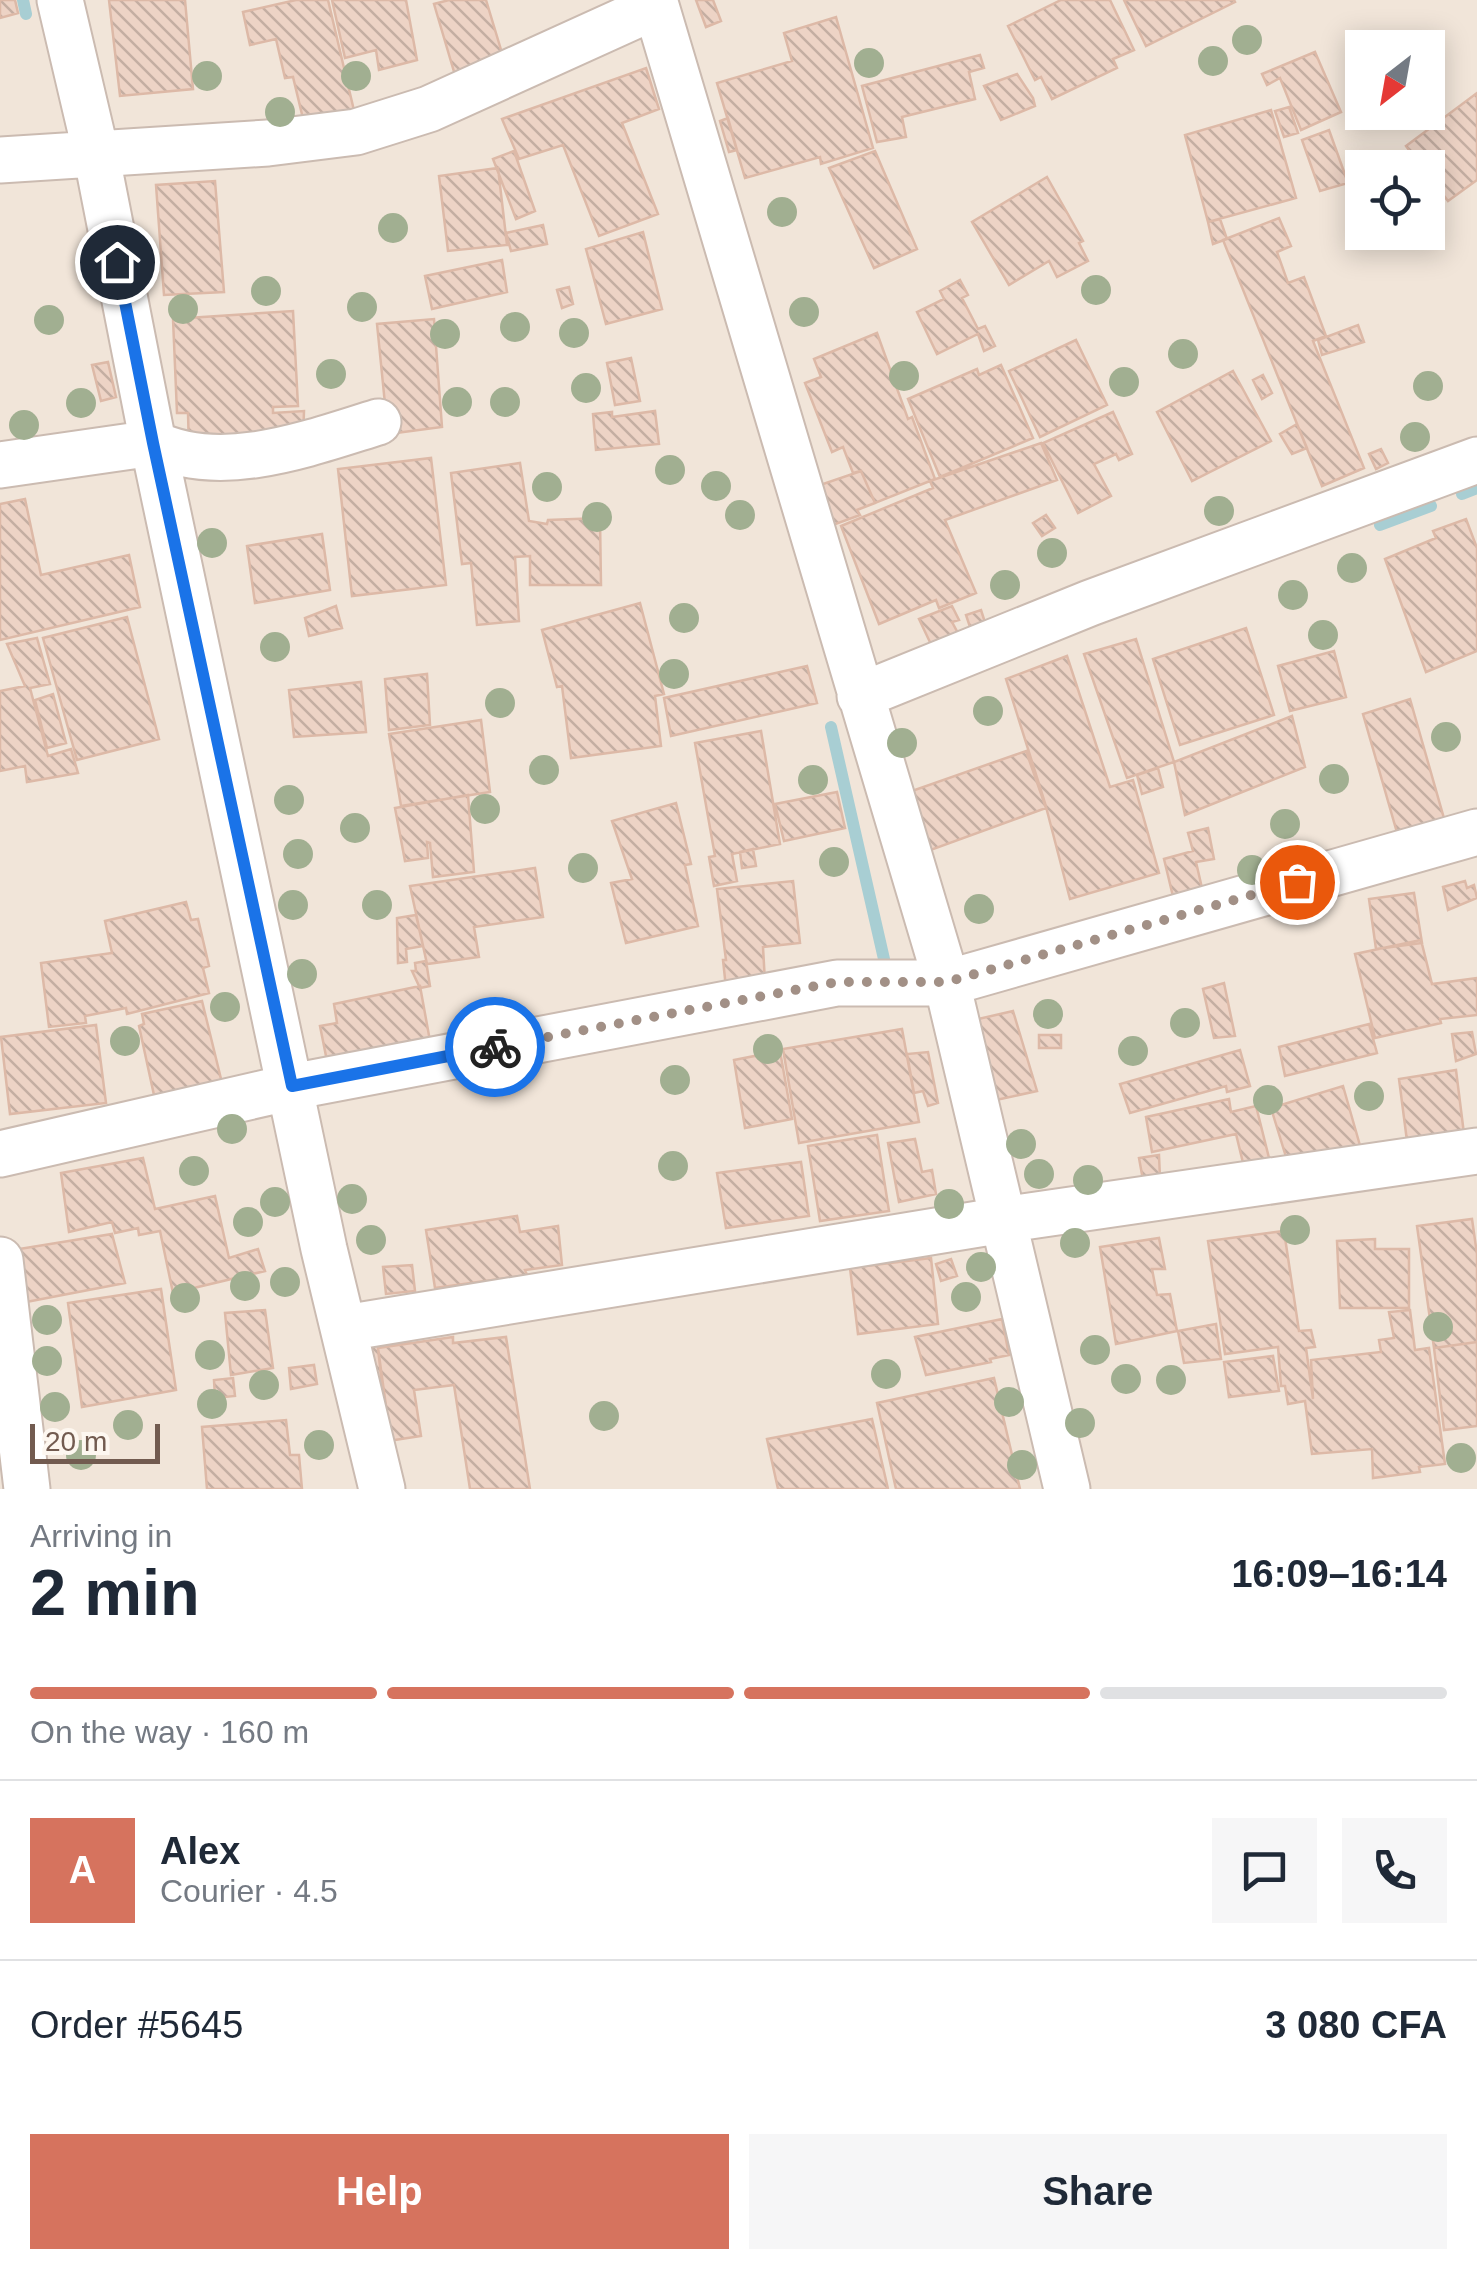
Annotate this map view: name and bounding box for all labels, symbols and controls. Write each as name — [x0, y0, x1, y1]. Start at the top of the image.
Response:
north arrow — [1345, 30, 1445, 130]
map controls — [1345, 30, 1445, 250]
button: locate — [1345, 150, 1445, 250]
pin — [75, 220, 160, 305]
icon: home — [90, 235, 145, 290]
pin — [1255, 840, 1340, 925]
icon: bag — [1270, 855, 1325, 910]
courier — [445, 997, 545, 1097]
icon: bike — [468, 1020, 523, 1075]
scale bar — [30, 1419, 160, 1464]
text: 20 m — [45, 1426, 107, 1457]
text: Arriving in — [30, 1518, 172, 1554]
text: 16:09–16:14 — [1231, 1553, 1447, 1595]
text: 2 min — [30, 1556, 200, 1629]
text: On the way · 160 m — [30, 1714, 309, 1750]
button: chat — [1212, 1818, 1317, 1923]
button: phone — [1342, 1818, 1447, 1923]
text: Alex — [160, 1830, 240, 1872]
text: A — [69, 1849, 96, 1891]
text: Courier · 4.5 — [160, 1873, 338, 1909]
text: Order #5645 — [30, 2004, 243, 2046]
text: 3 080 CFA — [1265, 2004, 1447, 2046]
button: Help — [30, 2134, 729, 2249]
button: Share — [749, 2134, 1447, 2249]

